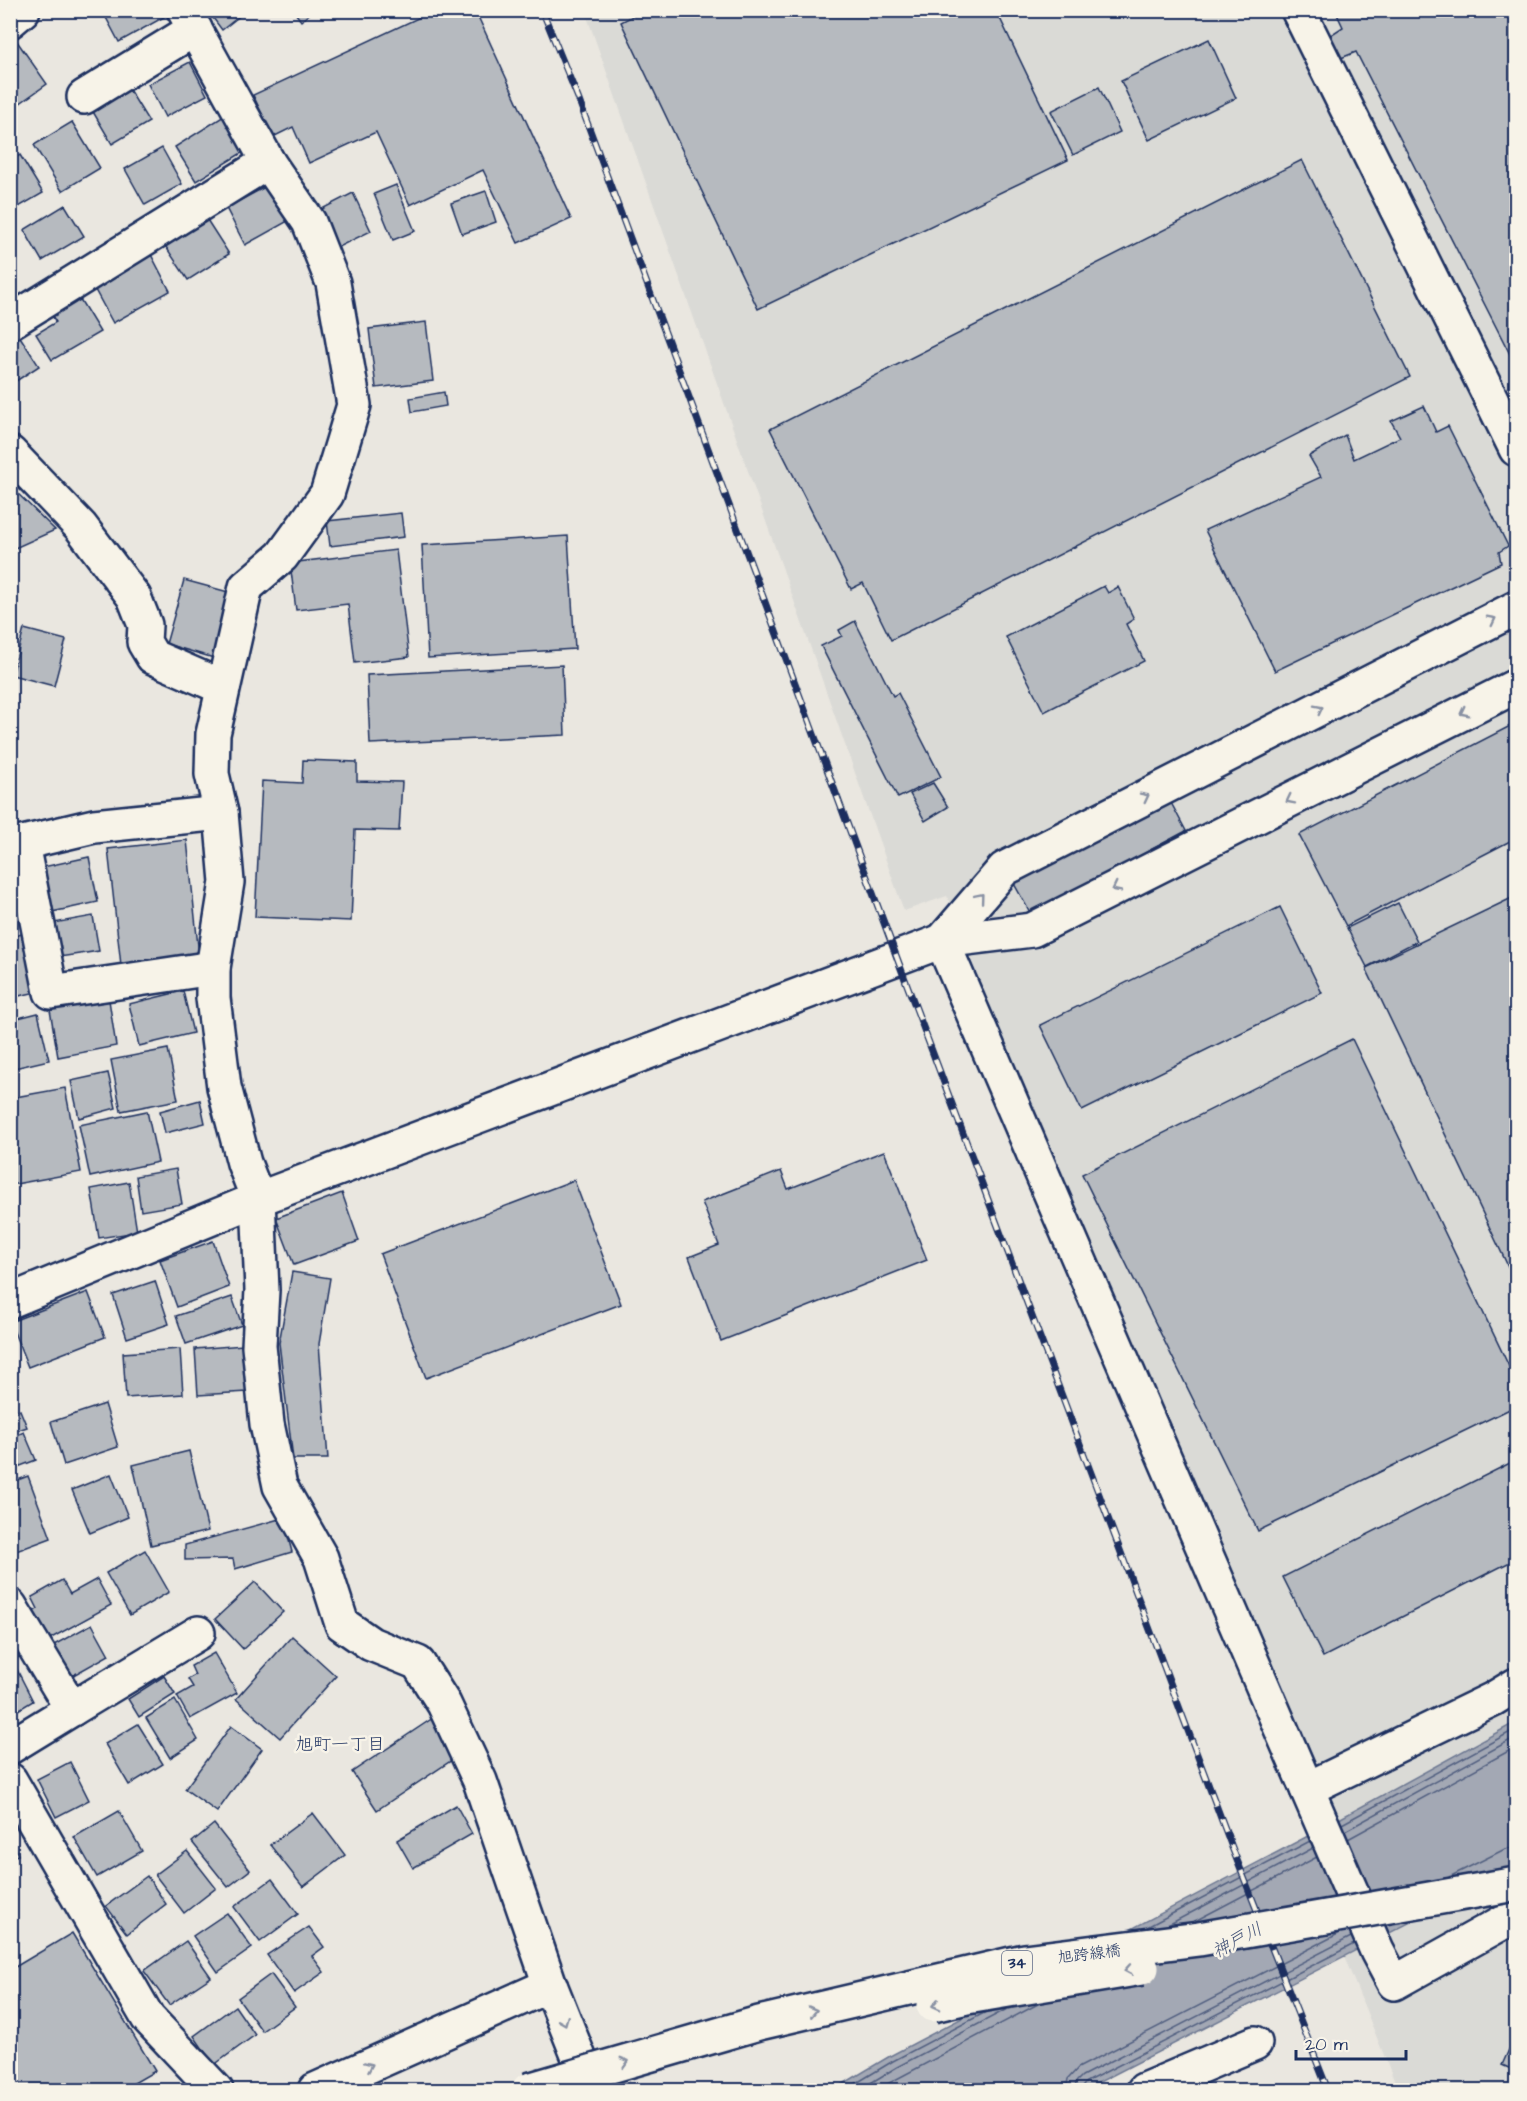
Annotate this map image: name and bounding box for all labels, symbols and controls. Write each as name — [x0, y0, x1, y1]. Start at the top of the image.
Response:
one-way arrow — [1486, 616, 1497, 628]
one-way arrow — [1312, 704, 1323, 716]
one-way arrow — [1460, 705, 1471, 717]
one-way arrow — [1138, 793, 1149, 804]
one-way arrow — [1286, 793, 1296, 804]
one-way arrow — [1111, 880, 1122, 892]
one-way arrow — [973, 893, 984, 904]
district label: 旭町一丁目 — [295, 1732, 385, 1757]
water label: 神戸川 — [1208, 1917, 1267, 1964]
street label: 旭跨線橋 — [1056, 1939, 1122, 1969]
road number: 34 — [1002, 1951, 1032, 1975]
one-way arrow — [1123, 1963, 1133, 1976]
one-way arrow — [931, 1997, 941, 2010]
one-way arrow — [807, 2005, 817, 2018]
one-way arrow — [557, 2014, 569, 2025]
scale bar — [1296, 2023, 1406, 2061]
text: 20 m — [1305, 2032, 1348, 2057]
one-way arrow — [619, 2057, 630, 2069]
one-way arrow — [362, 2062, 373, 2074]

